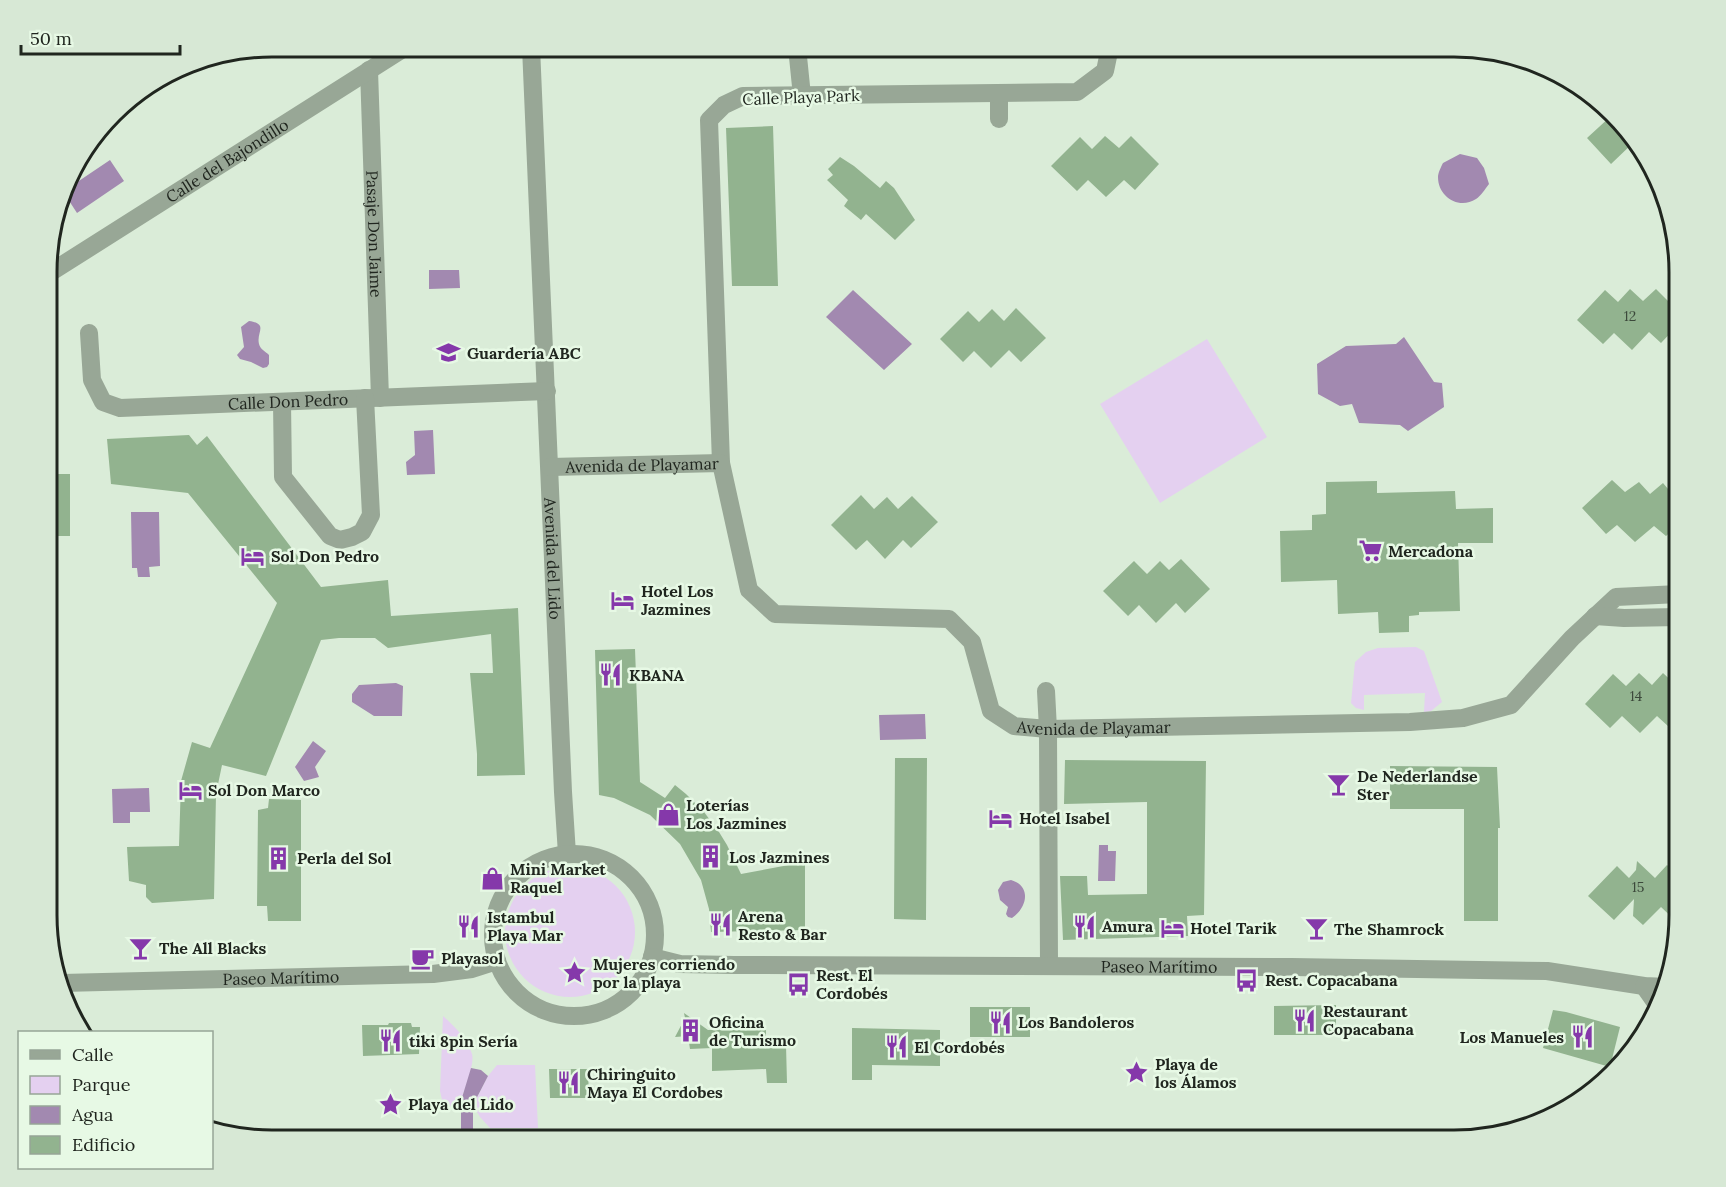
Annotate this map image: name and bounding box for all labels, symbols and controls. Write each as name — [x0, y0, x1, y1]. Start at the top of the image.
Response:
scale bar — [21, 18, 180, 56]
text: 50 m — [30, 27, 72, 50]
street label: Calle Playa Park — [742, 85, 860, 109]
street label: Calle del Bajondillo — [162, 114, 292, 207]
street label: Pasaje Don Jaime — [362, 170, 387, 298]
house number: 12 — [1624, 307, 1636, 325]
school or university icon: Guardería ABC — [436, 340, 462, 366]
place label: Guardería ABC — [467, 343, 581, 363]
street label: Calle Don Pedro — [228, 389, 349, 414]
street label: Avenida de Playamar — [564, 453, 719, 477]
street label: Avenida del Lido — [540, 496, 566, 620]
supermarket icon: Mercadona — [1357, 538, 1383, 564]
place label: Mercadona — [1388, 541, 1474, 561]
hotel icon: Sol Don Pedro — [240, 543, 266, 569]
place label: Sol Don Pedro — [271, 546, 379, 566]
place label: Hotel Los Jazmines — [641, 581, 714, 619]
hotel icon: Hotel Los Jazmines — [610, 587, 636, 613]
restaurant icon: KBANA — [598, 662, 624, 688]
place label: KBANA — [629, 665, 685, 685]
house number: 14 — [1630, 687, 1643, 705]
street label: Avenida de Playamar — [1015, 716, 1171, 739]
place label: De Nederlandse Ster — [1357, 766, 1478, 804]
bar icon: De Nederlandse Ster — [1326, 772, 1352, 798]
hotel icon: Sol Don Marco — [177, 777, 203, 803]
place label: Sol Don Marco — [208, 780, 320, 800]
place label: Loterías Los Jazmines — [686, 795, 787, 833]
shop icon: Loterías Los Jazmines — [655, 801, 681, 827]
hotel icon: Hotel Isabel — [988, 805, 1014, 831]
place label: Hotel Isabel — [1019, 808, 1110, 828]
building icon: Los Jazmines — [698, 844, 724, 870]
building icon: Perla del Sol — [266, 845, 292, 871]
place label: Los Jazmines — [729, 847, 830, 867]
place label: Perla del Sol — [297, 848, 392, 868]
place label: Mini Market Raquel — [510, 859, 606, 897]
shop icon: Mini Market Raquel — [479, 865, 505, 891]
house number: 15 — [1632, 878, 1644, 896]
place label: Arena Resto & Bar — [738, 906, 827, 944]
place label: Istambul Playa Mar — [487, 907, 563, 945]
restaurant icon: Arena Resto & Bar — [707, 912, 733, 938]
restaurant icon: Istambul Playa Mar — [456, 913, 482, 939]
restaurant icon: Amura — [1071, 913, 1097, 939]
hotel icon: Hotel Tarik — [1159, 915, 1185, 941]
place label: Amura — [1102, 916, 1154, 936]
bar icon: The Shamrock — [1303, 916, 1329, 942]
place label: Hotel Tarik — [1190, 918, 1277, 938]
place label: The Shamrock — [1334, 919, 1445, 939]
bar icon: The All Blacks — [128, 935, 154, 961]
place label: The All Blacks — [159, 938, 267, 958]
cafe icon: Playasol — [410, 945, 436, 971]
place label: Playasol — [441, 948, 503, 968]
place label: Mujeres corriendo por la playa — [593, 954, 735, 992]
street label: Paseo Marítimo — [1101, 956, 1217, 977]
place icon: Mujeres corriendo por la playa — [562, 960, 588, 986]
place label: Rest. El Cordobés — [816, 965, 888, 1003]
street label: Paseo Marítimo — [222, 966, 339, 989]
bus stop icon: Rest. Copacabana — [1234, 967, 1260, 993]
place label: Rest. Copacabana — [1265, 970, 1398, 990]
bus stop icon: Rest. El Cordobés — [785, 971, 811, 997]
place label: Restaurant Copacabana — [1323, 1001, 1414, 1039]
restaurant icon: Restaurant Copacabana — [1292, 1007, 1318, 1033]
restaurant icon: Los Bandoleros — [987, 1009, 1013, 1035]
place label: Oficina de Turismo — [709, 1012, 796, 1050]
place label: Los Bandoleros — [1018, 1012, 1135, 1032]
building icon: Oficina de Turismo — [678, 1018, 704, 1044]
restaurant icon: Los Manueles — [1569, 1024, 1595, 1050]
place label: Los Manueles — [1460, 1027, 1564, 1047]
restaurant icon: tiki 8pin Sería — [378, 1028, 404, 1054]
legend — [18, 1031, 213, 1169]
place label: tiki 8pin Sería — [409, 1031, 518, 1051]
restaurant icon: El Cordobés — [883, 1034, 909, 1060]
place label: El Cordobés — [914, 1037, 1005, 1057]
text: Calle — [72, 1043, 114, 1066]
place label: Playa de los Álamos — [1155, 1054, 1237, 1092]
place icon: Playa de los Álamos — [1124, 1060, 1150, 1086]
place label: Chiringuito Maya El Cordobes — [587, 1064, 723, 1102]
restaurant icon: Chiringuito Maya El Cordobes — [556, 1070, 582, 1096]
text: Parque — [72, 1073, 131, 1096]
place icon: Playa del Lido — [377, 1091, 403, 1117]
place label: Playa del Lido — [408, 1094, 513, 1114]
text: Agua — [71, 1103, 113, 1126]
text: Edificio — [72, 1133, 135, 1156]

